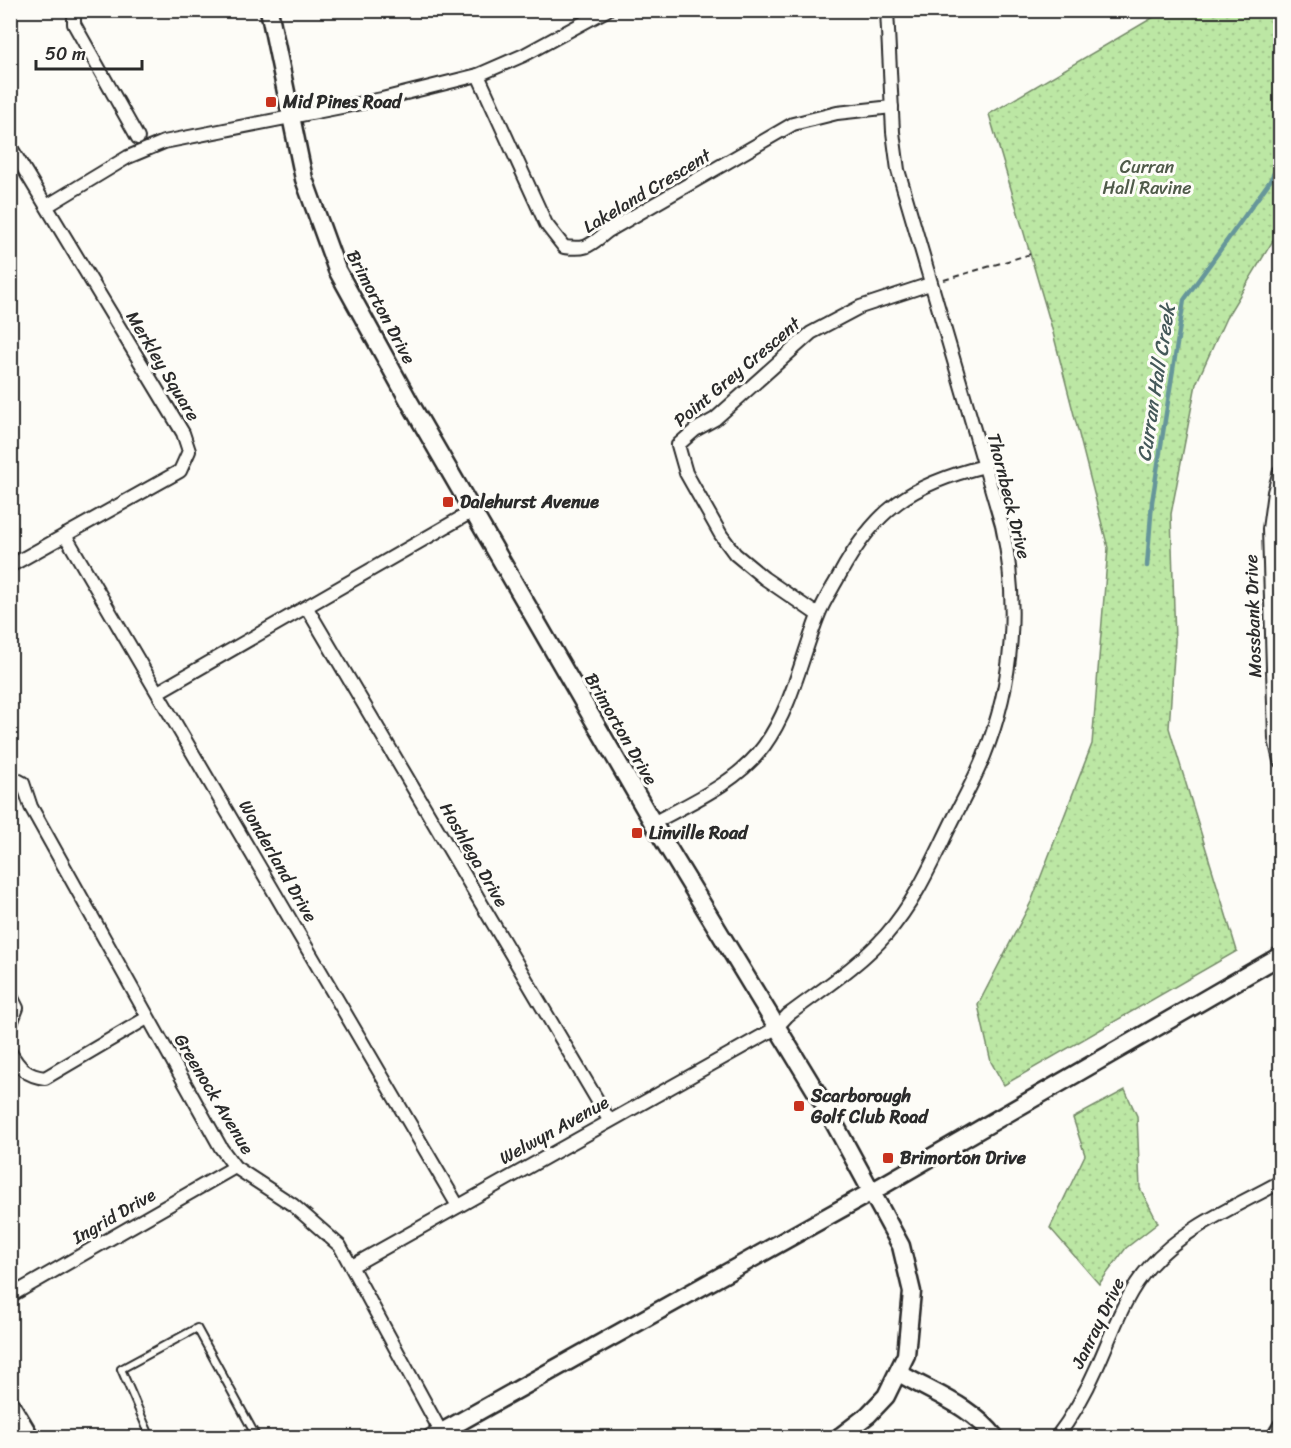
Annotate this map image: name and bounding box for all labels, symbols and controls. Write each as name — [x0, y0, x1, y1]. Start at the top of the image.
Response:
scale bar — [36, 33, 142, 71]
text: 50 m — [45, 38, 86, 70]
place label: Mid Pines Road — [282, 86, 403, 118]
marker: Mid Pines Road — [264, 95, 278, 109]
street label: Lakeland Crescent — [577, 140, 718, 242]
park label: Curran Hall Ravine — [1103, 151, 1191, 204]
street label: Brimorton Drive — [337, 244, 425, 370]
water label: Curran Hall Creek — [1126, 300, 1186, 464]
street label: Merkley Square — [117, 304, 209, 428]
street label: Point Grey Crescent — [666, 308, 809, 435]
street label: Thornbeck Drive — [978, 430, 1040, 562]
place label: Dalehurst Avenue — [460, 486, 599, 518]
marker: Dalehurst Avenue — [441, 495, 455, 509]
street label: Mossbank Drive — [1235, 554, 1271, 678]
street label: Brimorton Drive — [576, 666, 666, 792]
street label: Wonderland Drive — [230, 793, 326, 929]
street label: Hoshlega Drive — [431, 796, 517, 914]
place label: Linville Road — [649, 817, 749, 849]
marker: Linville Road — [630, 826, 644, 840]
street label: Greenock Avenue — [165, 1027, 263, 1161]
place label: Scarborough Golf Club Road — [810, 1080, 929, 1133]
street label: Welwyn Avenue — [493, 1086, 615, 1174]
marker: Scarborough Golf Club Road — [792, 1099, 806, 1113]
place label: Brimorton Drive — [900, 1142, 1027, 1174]
marker: Brimorton Drive — [881, 1151, 895, 1165]
street label: Ingrid Drive — [65, 1179, 162, 1254]
street label: Janray Drive — [1062, 1272, 1134, 1375]

